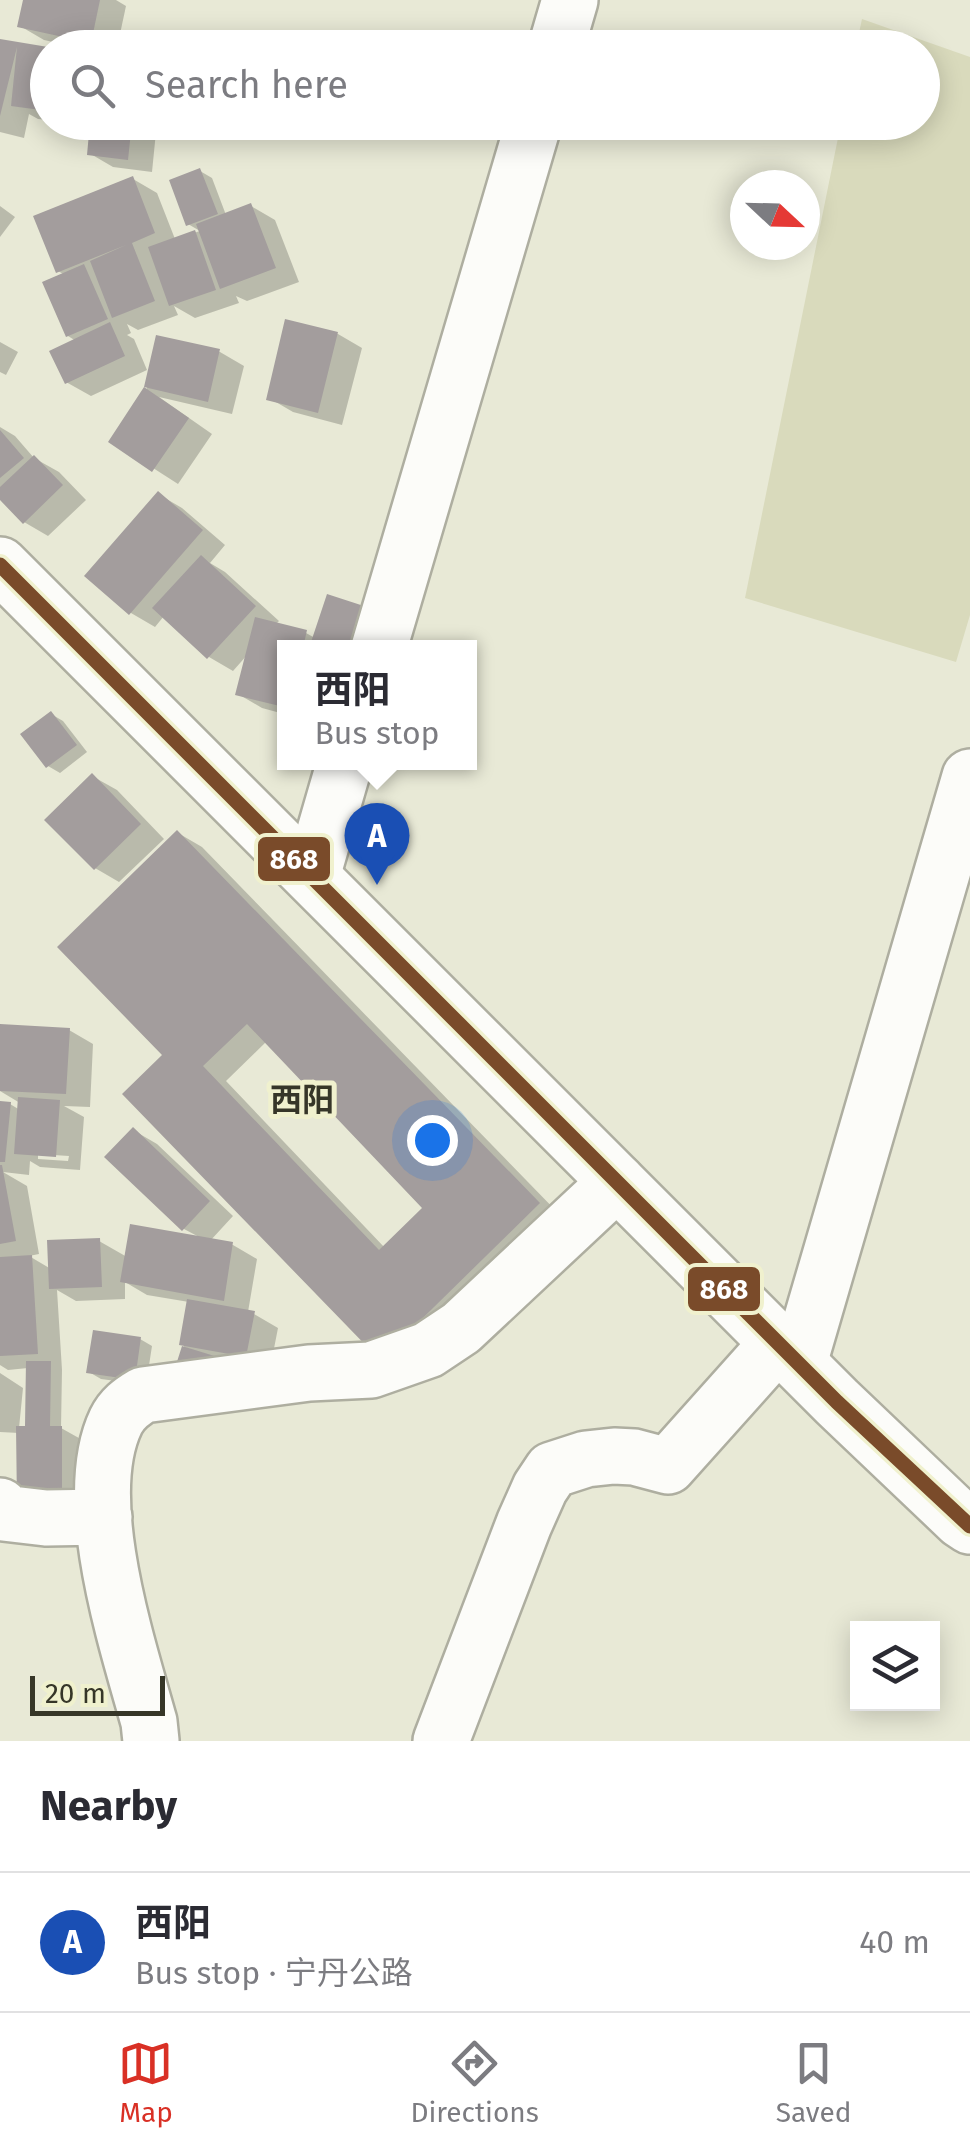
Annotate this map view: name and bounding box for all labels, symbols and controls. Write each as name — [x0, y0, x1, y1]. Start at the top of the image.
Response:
search box — [30, 30, 940, 140]
icon: search — [65, 58, 120, 113]
text: Search here — [145, 62, 348, 108]
north arrow — [730, 170, 820, 260]
popup — [277, 640, 477, 770]
text: 西阳 — [314, 667, 390, 713]
text: Bus stop — [314, 714, 440, 752]
pin: A — [344, 802, 410, 885]
line badge: 868 — [256, 835, 332, 883]
text: 868 — [270, 843, 318, 876]
district label: 西阳 — [270, 1081, 334, 1119]
your location — [407, 1115, 458, 1166]
line badge: 868 — [686, 1265, 762, 1313]
text: 868 — [700, 1273, 748, 1306]
map controls — [850, 1621, 940, 1711]
button: layers — [850, 1621, 940, 1711]
scale bar — [30, 1671, 165, 1716]
text: 20 m — [45, 1677, 106, 1710]
text: Nearby — [40, 1781, 177, 1831]
text: 西阳 — [135, 1900, 211, 1946]
text: A — [63, 1923, 82, 1961]
text: 40 m — [859, 1923, 930, 1961]
text: Bus stop · 宁丹公路 — [135, 1954, 413, 1992]
tab: Map — [118, 2036, 173, 2129]
tab: Directions — [410, 2036, 539, 2129]
tab: Saved — [776, 2036, 852, 2129]

